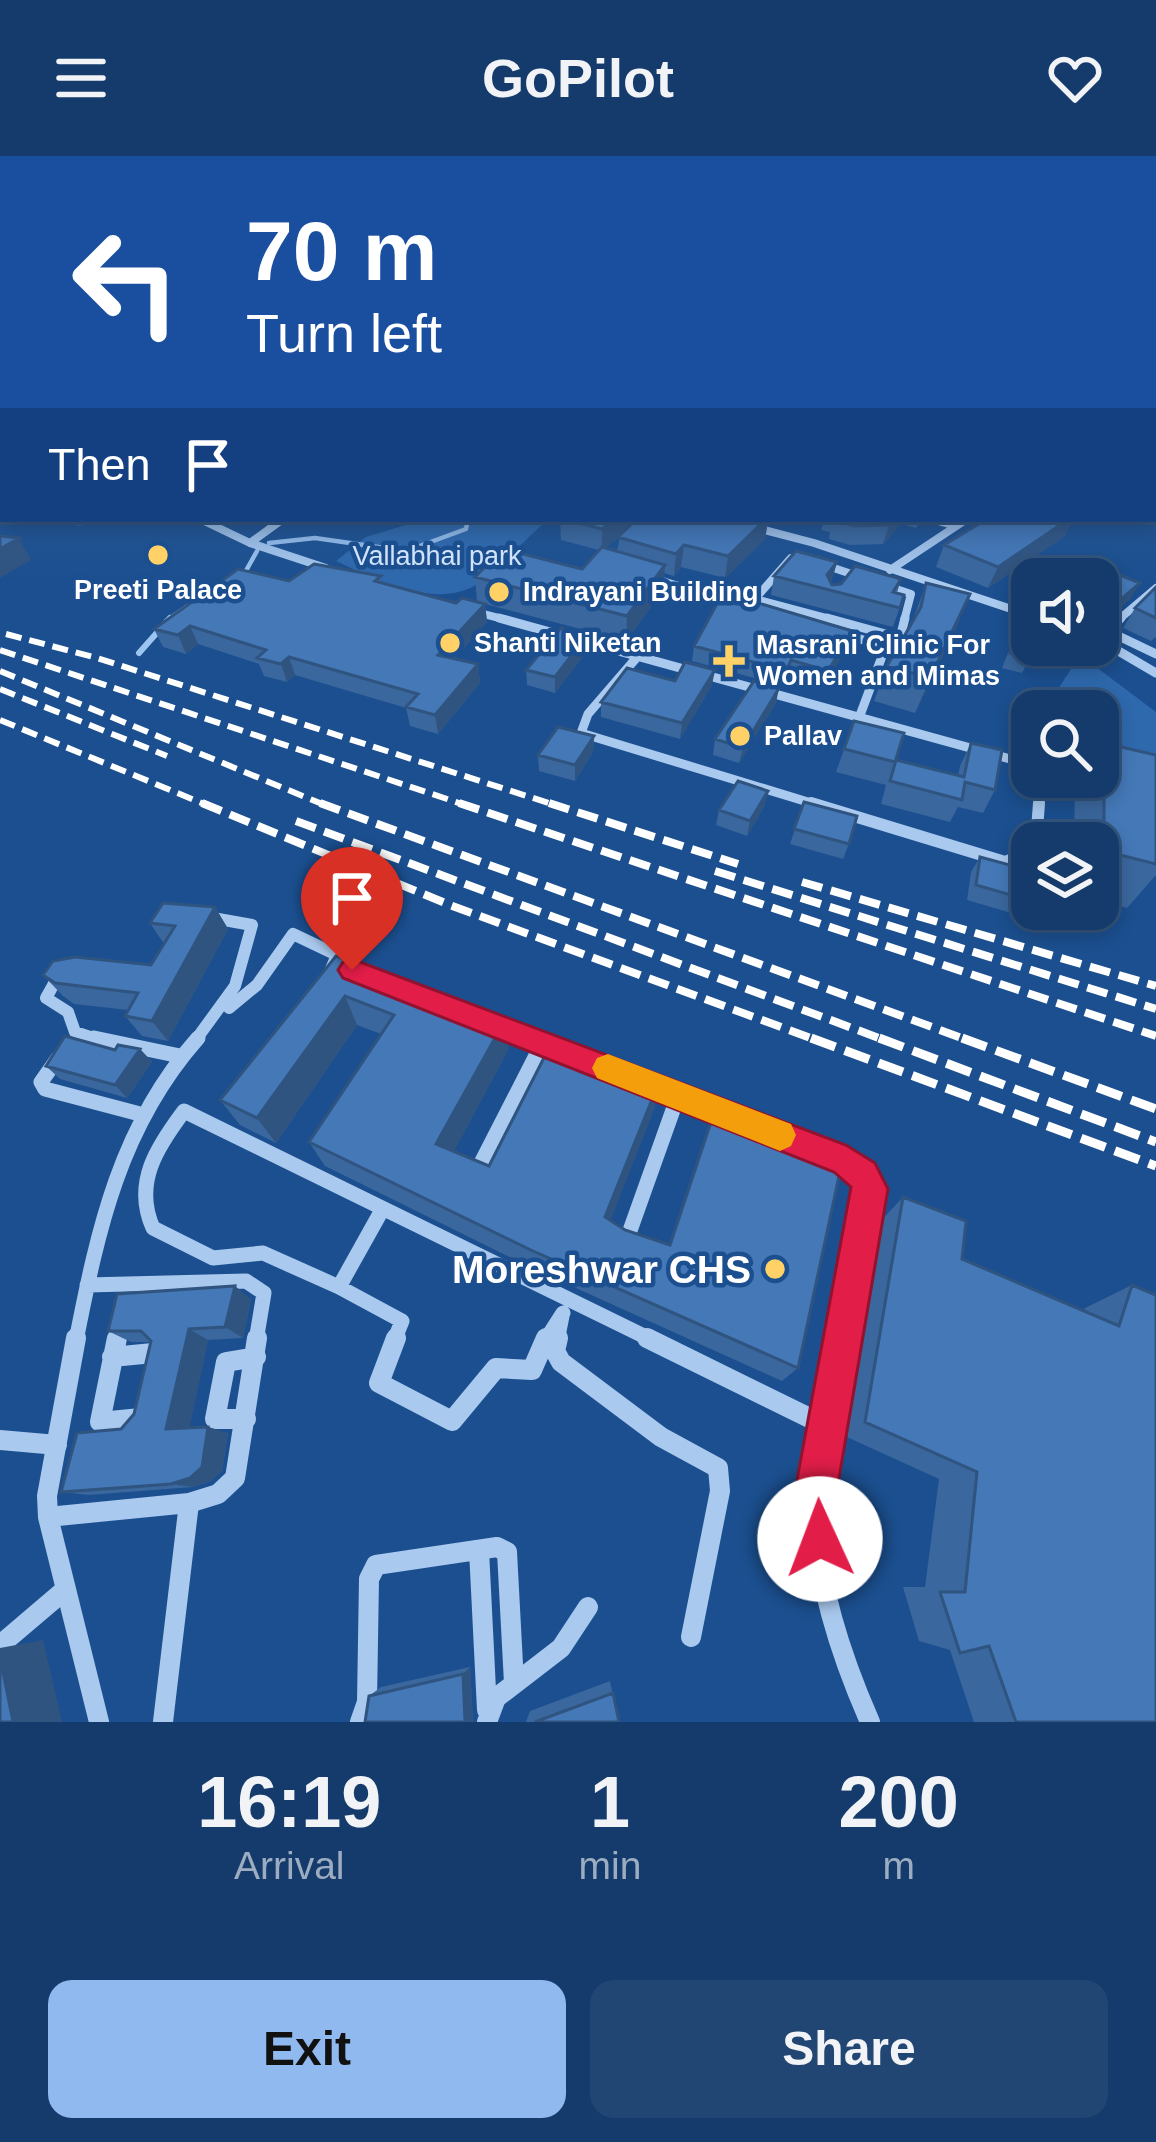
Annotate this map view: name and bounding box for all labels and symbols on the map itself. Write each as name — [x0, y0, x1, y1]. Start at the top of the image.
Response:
park label: Vallabhai park — [352, 541, 522, 571]
marker: Preeti Palace — [145, 542, 171, 568]
place label: Preeti Palace — [74, 575, 242, 605]
place label: Indrayani Building — [523, 577, 759, 607]
marker: Indrayani Building — [486, 579, 512, 605]
place label: Shanti Niketan — [474, 628, 662, 658]
marker: Shanti Niketan — [437, 630, 463, 656]
place label: Masrani Clinic For Women and Mimas — [756, 630, 1000, 691]
marker: Masrani Clinic For Women and Mimas — [713, 645, 745, 677]
place label: Pallav — [764, 721, 842, 751]
marker: Pallav — [727, 723, 753, 749]
pin — [301, 847, 403, 970]
place label: Moreshwar CHS — [452, 1248, 751, 1291]
marker: Moreshwar CHS — [762, 1256, 788, 1282]
position arrow — [757, 1476, 883, 1602]

